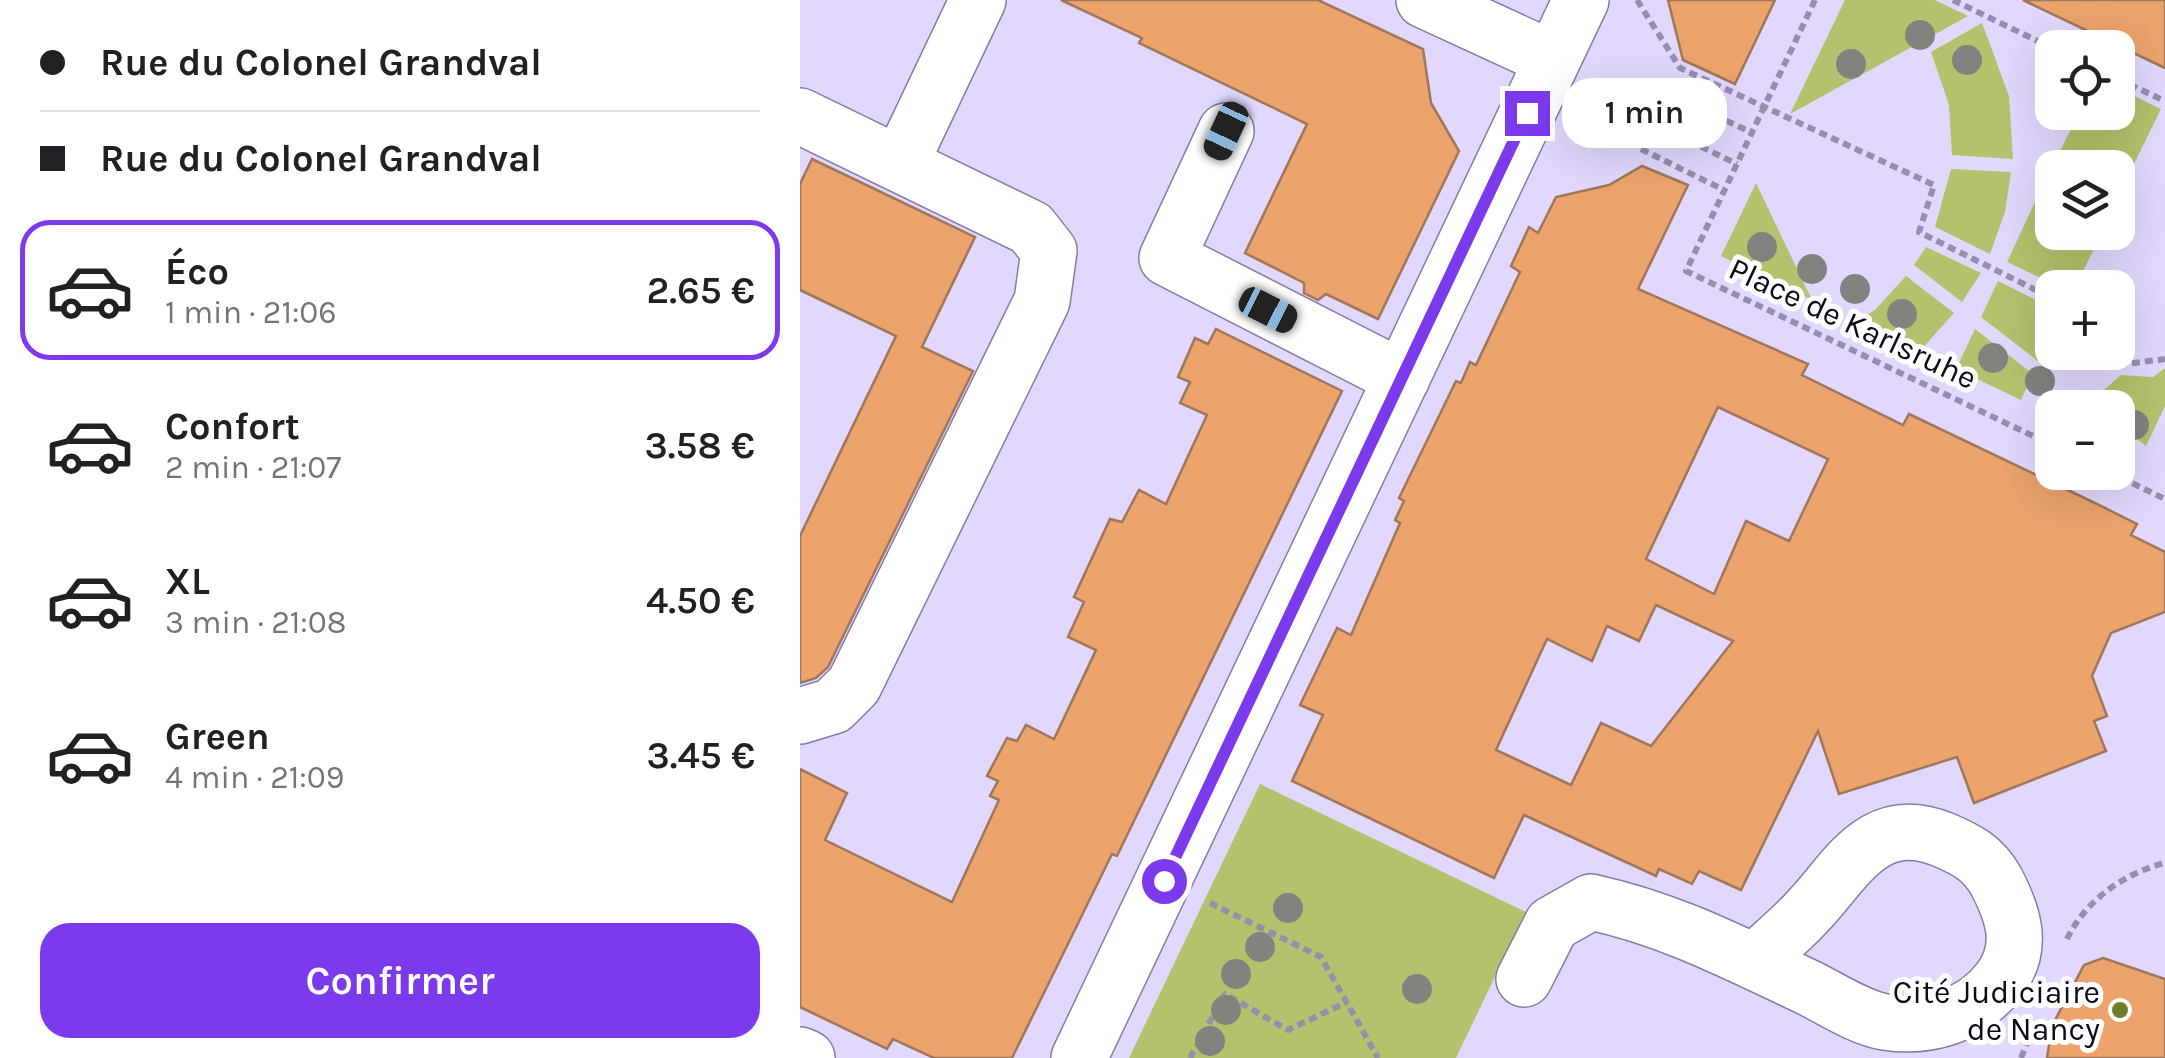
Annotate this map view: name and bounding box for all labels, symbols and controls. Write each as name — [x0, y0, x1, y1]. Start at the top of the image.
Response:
map controls — [2035, 30, 2135, 490]
button: locate — [2035, 30, 2135, 130]
text: Rue du Colonel Grandval — [100, 40, 542, 85]
callout: 1 min — [1562, 78, 1727, 148]
route end — [1505, 91, 1550, 136]
text: 1 min — [1605, 94, 1684, 131]
car — [1200, 97, 1252, 165]
text: Rue du Colonel Grandval — [100, 136, 542, 181]
button: layers — [2035, 150, 2135, 250]
icon: car — [45, 245, 135, 335]
text: Éco — [165, 249, 229, 294]
street label: Place de Karlsruhe — [1723, 250, 1982, 397]
text: 2.65 € — [647, 268, 755, 313]
button: + — [2035, 270, 2135, 370]
car — [1234, 283, 1302, 337]
text: 1 min · 21:06 — [165, 294, 337, 331]
button: − — [2035, 390, 2135, 490]
icon: car — [45, 400, 135, 490]
text: Confort — [165, 404, 300, 449]
text: 3.58 € — [644, 423, 755, 468]
text: 2 min · 21:07 — [165, 449, 341, 486]
icon: car — [45, 555, 135, 645]
text: XL — [165, 559, 210, 604]
text: 4.50 € — [646, 578, 755, 623]
text: 3 min · 21:08 — [165, 604, 346, 641]
icon: car — [45, 710, 135, 800]
text: Green — [165, 714, 270, 759]
text: 3.45 € — [646, 733, 755, 778]
text: 4 min · 21:09 — [165, 759, 344, 796]
route start — [1142, 859, 1187, 904]
button: Confirmer — [40, 923, 760, 1038]
place label: Cité Judiciaire de Nancy — [1893, 974, 2100, 1048]
marker: Cité Judiciaire de Nancy — [2109, 999, 2131, 1021]

